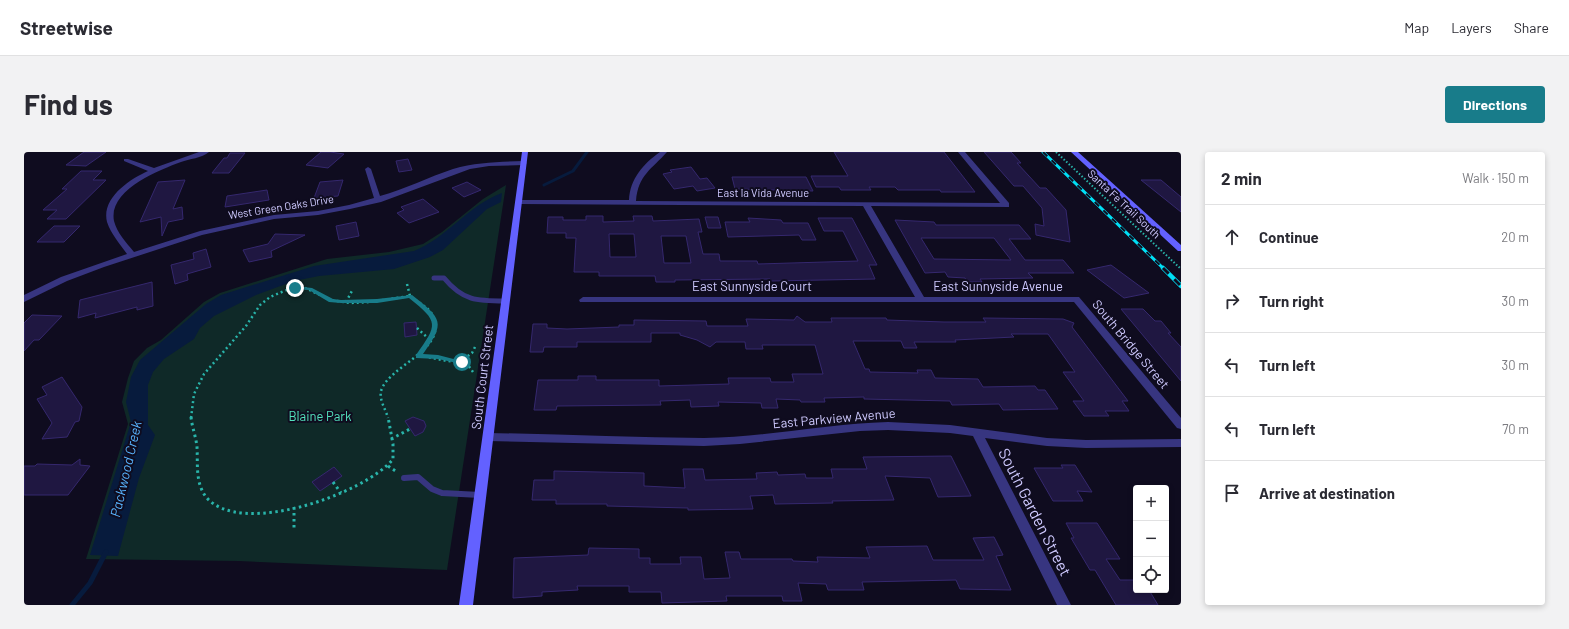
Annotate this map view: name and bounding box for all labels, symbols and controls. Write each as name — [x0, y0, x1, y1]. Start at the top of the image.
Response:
text: Streetwise — [20, 16, 113, 39]
text: Map — [1404, 19, 1429, 36]
text: Layers — [1451, 19, 1492, 36]
text: Share — [1514, 19, 1549, 36]
button: Directions — [1445, 86, 1545, 123]
text: Find us — [24, 87, 113, 121]
street label: Santa Fe Trail South — [1085, 167, 1163, 241]
text: 2 min — [1221, 168, 1262, 188]
text: Walk · 150 m — [1462, 170, 1529, 186]
street label: East la Vida Avenue — [717, 186, 809, 199]
street label: West Green Oaks Drive — [227, 192, 335, 221]
icon: ahead — [1221, 226, 1243, 248]
text: Continue — [1259, 228, 1319, 246]
text: 20 m — [1501, 229, 1529, 245]
street label: East Sunnyside Court — [692, 278, 812, 294]
street label: East Sunnyside Avenue — [933, 278, 1063, 294]
route end — [286, 279, 304, 297]
icon: right — [1221, 290, 1243, 312]
text: Turn right — [1259, 292, 1324, 310]
text: 30 m — [1502, 293, 1529, 309]
street label: South Bridge Street — [1089, 296, 1173, 392]
street label: South Court Street — [468, 324, 496, 430]
route start — [453, 353, 471, 371]
icon: left — [1221, 354, 1243, 376]
text: Turn left — [1259, 356, 1315, 374]
text: 30 m — [1502, 357, 1529, 373]
street label: East Parkview Avenue — [772, 405, 896, 431]
park label: Blaine Park — [288, 408, 352, 424]
icon: left — [1221, 418, 1243, 440]
water label: Packwood Creek — [106, 419, 145, 519]
text: Turn left — [1259, 420, 1315, 438]
text: 70 m — [1502, 421, 1529, 437]
street label: South Garden Street — [995, 445, 1076, 579]
icon: arrive — [1221, 482, 1243, 504]
text: Arrive at destination — [1259, 484, 1395, 502]
map controls — [1133, 485, 1169, 593]
button: + — [1133, 485, 1169, 521]
button: − — [1133, 521, 1169, 557]
button: locate — [1133, 557, 1169, 593]

